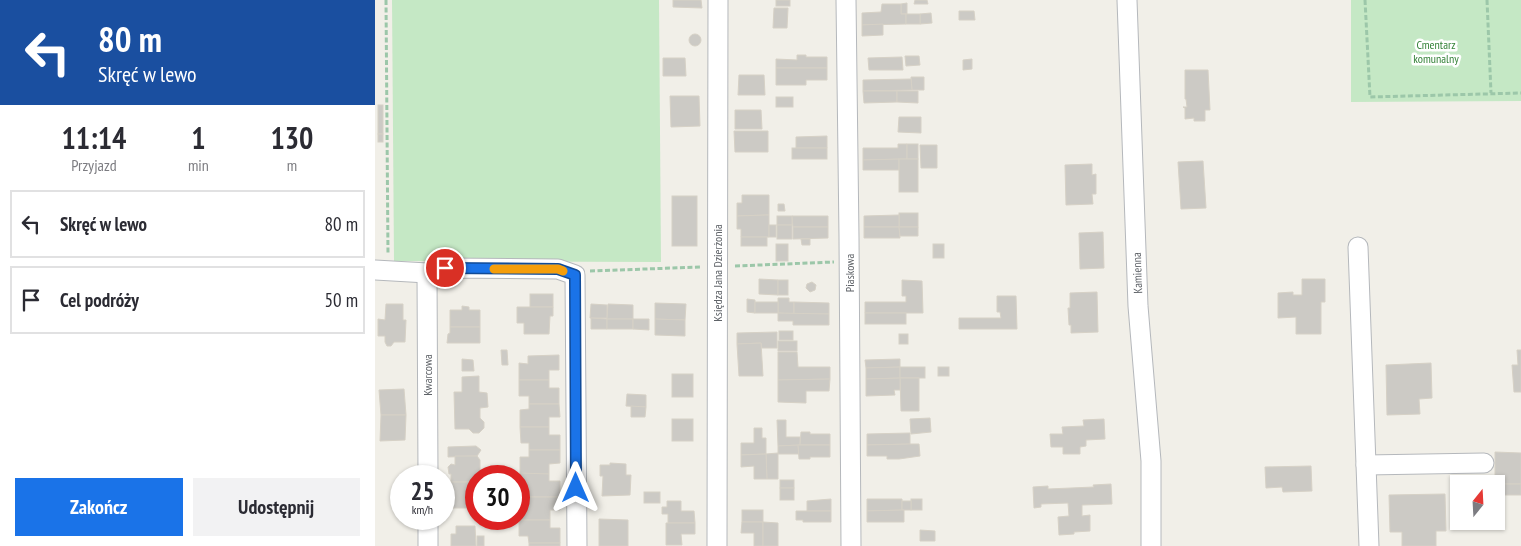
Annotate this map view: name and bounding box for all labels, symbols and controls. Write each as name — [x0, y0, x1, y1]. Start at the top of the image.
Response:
text: 80 m — [98, 16, 162, 62]
icon: left — [15, 20, 80, 85]
park label: Cmentarz komunalny — [1413, 37, 1459, 66]
text: Skręć w lewo — [98, 60, 196, 88]
text: 11:14 — [62, 118, 126, 157]
text: 1 — [191, 118, 206, 157]
text: 130 — [270, 118, 313, 157]
text: Przyjazd — [71, 155, 117, 175]
text: min — [188, 155, 209, 175]
text: m — [287, 155, 297, 175]
icon: left — [17, 210, 45, 238]
text: Skręć w lewo — [60, 212, 147, 236]
text: 80 m — [325, 212, 358, 236]
street label: Księdza Jana Dzierżonia — [710, 224, 725, 322]
pin — [424, 247, 466, 289]
street label: Kamienna — [1129, 252, 1145, 294]
icon: arrive — [431, 254, 459, 282]
street label: Piaskowa — [842, 254, 857, 292]
icon: arrive — [17, 286, 45, 314]
text: Cel podróży — [60, 288, 139, 312]
text: 50 m — [325, 288, 358, 312]
street label: Kwarcowa — [420, 354, 435, 396]
position arrow — [549, 461, 601, 513]
speed limit sign: 30 — [465, 465, 530, 530]
text: 25 — [411, 475, 434, 507]
north arrow — [1450, 475, 1505, 530]
map controls — [1450, 475, 1505, 530]
button: Zakończ — [15, 478, 183, 536]
button: Udostępnij — [193, 478, 360, 536]
text: km/h — [412, 502, 433, 517]

